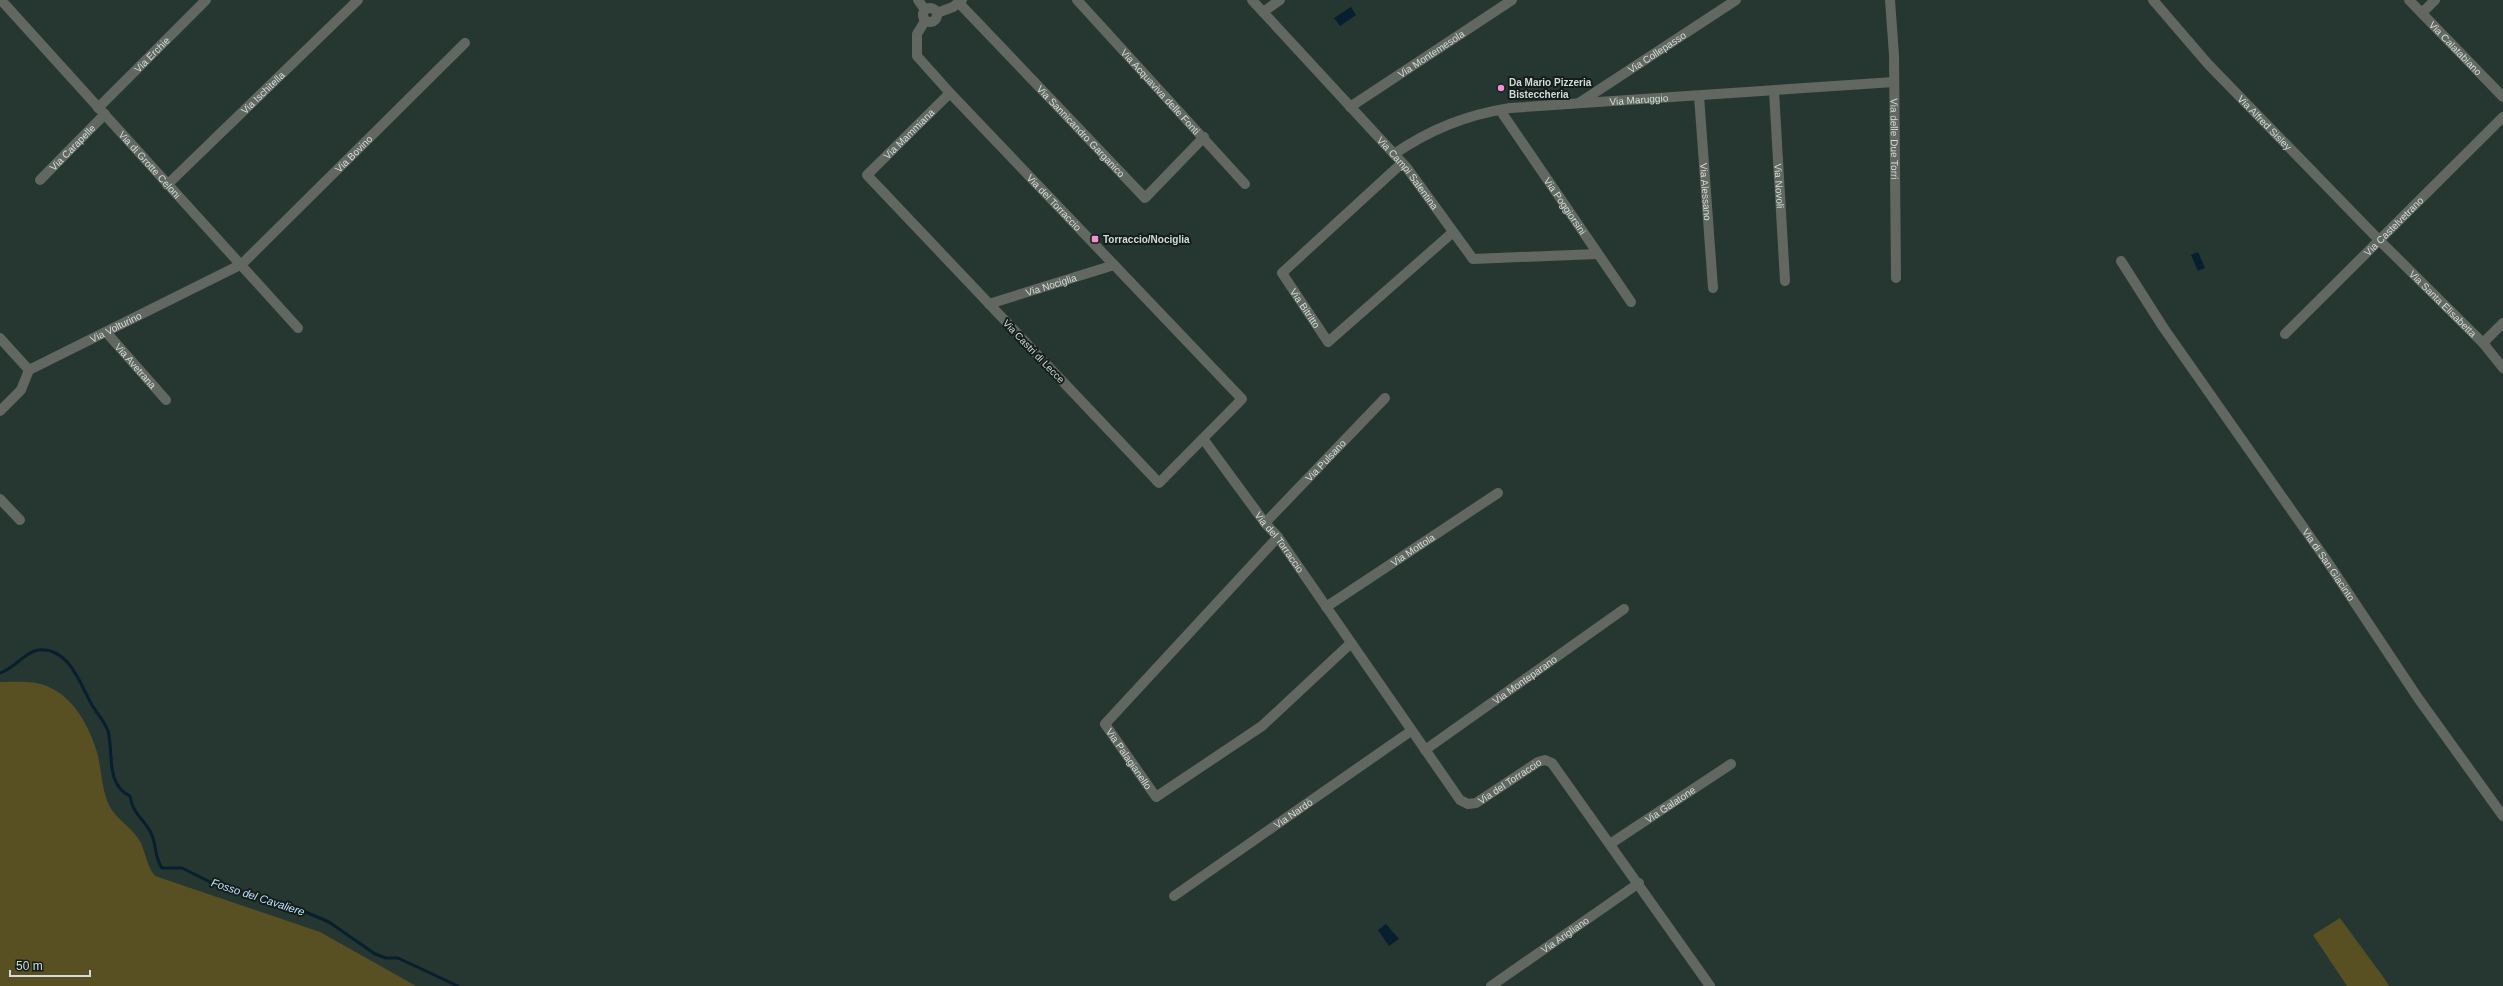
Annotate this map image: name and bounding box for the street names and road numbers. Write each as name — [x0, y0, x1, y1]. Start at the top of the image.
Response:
street label: Via Calatabiano — [2427, 19, 2484, 78]
street label: Via Montemesola — [1396, 28, 1467, 80]
street label: Via Collepasso — [1626, 29, 1688, 75]
street label: Via Erchie — [132, 34, 172, 75]
street label: Via Acquaviva delle Fonti — [1119, 47, 1202, 137]
street label: Via Ischitella — [239, 69, 287, 116]
street label: Via Sannicandro Garganico — [1035, 83, 1127, 180]
street label: Via Maruggio — [1609, 92, 1669, 107]
street label: Via Alfred Sisley — [2235, 93, 2294, 153]
street label: Via delle Due Torri — [1888, 98, 1900, 180]
street label: Via Mammiana — [882, 106, 937, 161]
street label: Via Carapelle — [48, 122, 98, 173]
street label: Via di Grotte Celoni — [116, 129, 183, 201]
street label: Via Bovino — [333, 133, 375, 175]
street label: Via Campi Salentina — [1375, 135, 1440, 212]
street label: Via Alessano — [1698, 163, 1713, 221]
street label: Via Novoli — [1772, 163, 1786, 209]
street label: Via del Torraccio — [1025, 172, 1084, 233]
street label: Via Poggiorsini — [1542, 175, 1588, 237]
street label: Via Castelvetrano — [2362, 194, 2426, 258]
street label: Via Santa Elisabetta — [2407, 268, 2479, 340]
street label: Via Nociglia — [1024, 272, 1078, 298]
street label: Via Bitritto — [1288, 286, 1322, 331]
street label: Via Volturino — [88, 310, 144, 345]
street label: Via Castri di Lecce — [1001, 318, 1067, 385]
street label: Via Avetrana — [113, 341, 158, 391]
street label: Via Pulsano — [1303, 437, 1348, 484]
street label: Via del Torraccio — [1253, 510, 1306, 575]
street label: Via di San Giacinto — [2300, 527, 2357, 603]
street label: Via Mottola — [1389, 531, 1437, 568]
street label: Via Monteparano — [1491, 653, 1559, 706]
street label: Via Palagianello — [1104, 726, 1154, 792]
street label: Via del Torraccio — [1476, 756, 1544, 806]
street label: Via Galatone — [1643, 784, 1698, 825]
street label: Via Nardò — [1272, 796, 1315, 831]
street label: Via Arigliano — [1539, 914, 1591, 955]

